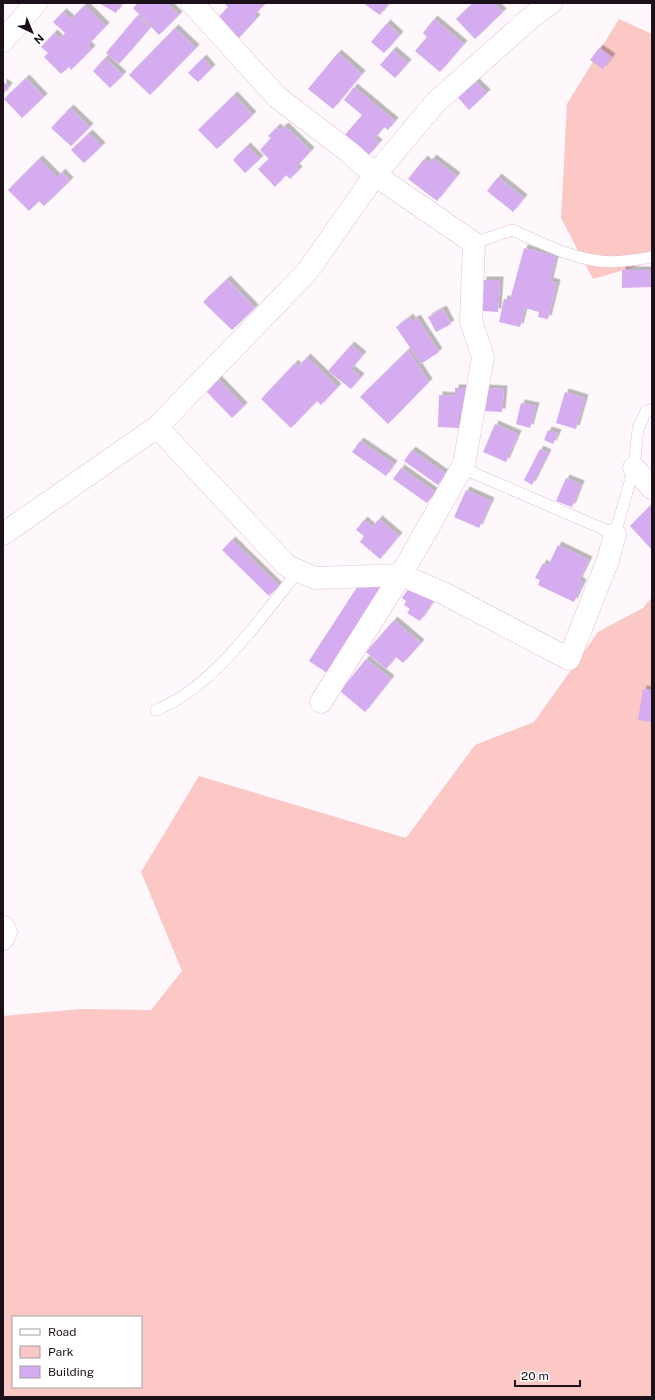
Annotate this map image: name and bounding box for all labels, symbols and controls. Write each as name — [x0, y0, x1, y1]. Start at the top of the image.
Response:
north arrow — [12, 12, 52, 52]
text: N — [32, 32, 46, 46]
legend — [12, 1316, 142, 1388]
text: Road — [48, 1325, 76, 1339]
text: Park — [48, 1345, 74, 1359]
scale bar — [515, 1362, 580, 1388]
text: Building — [48, 1365, 94, 1379]
text: 20 m — [521, 1369, 549, 1383]

